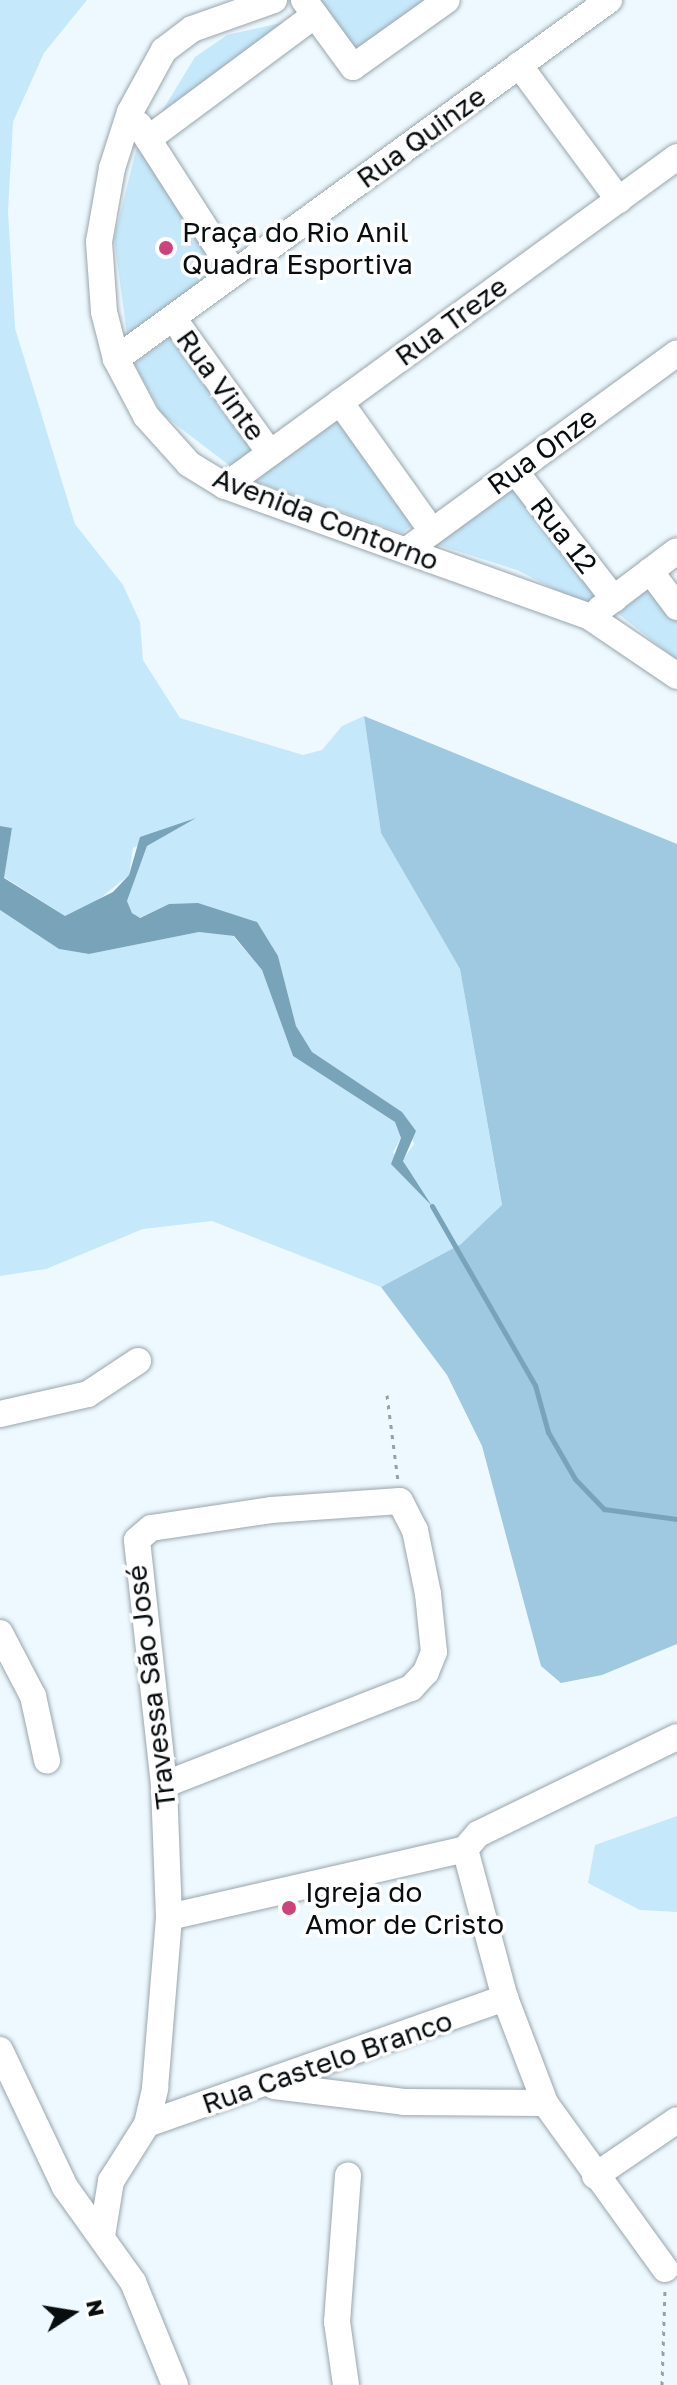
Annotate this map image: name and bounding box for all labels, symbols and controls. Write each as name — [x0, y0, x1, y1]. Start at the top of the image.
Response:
street label: Rua Quinze — [350, 79, 492, 195]
place label: Praça do Rio Anil Quadra Esportiva — [182, 215, 413, 281]
marker: Praça do Rio Anil Quadra Esportiva — [157, 239, 175, 257]
street label: Rua Treze — [388, 269, 514, 373]
street label: Rua Vinte — [170, 323, 272, 447]
street label: Rua Onze — [481, 400, 603, 502]
street label: Avenida Contorno — [208, 461, 444, 577]
street label: Rua 12 — [524, 490, 604, 580]
street label: Travessa São José — [119, 1563, 183, 1811]
place label: Igreja do Amor de Cristo — [305, 1875, 504, 1941]
marker: Igreja do Amor de Cristo — [280, 1899, 298, 1917]
street label: Rua Castelo Branco — [197, 2003, 457, 2121]
north arrow — [32, 2273, 112, 2353]
text: N — [81, 2297, 111, 2319]

